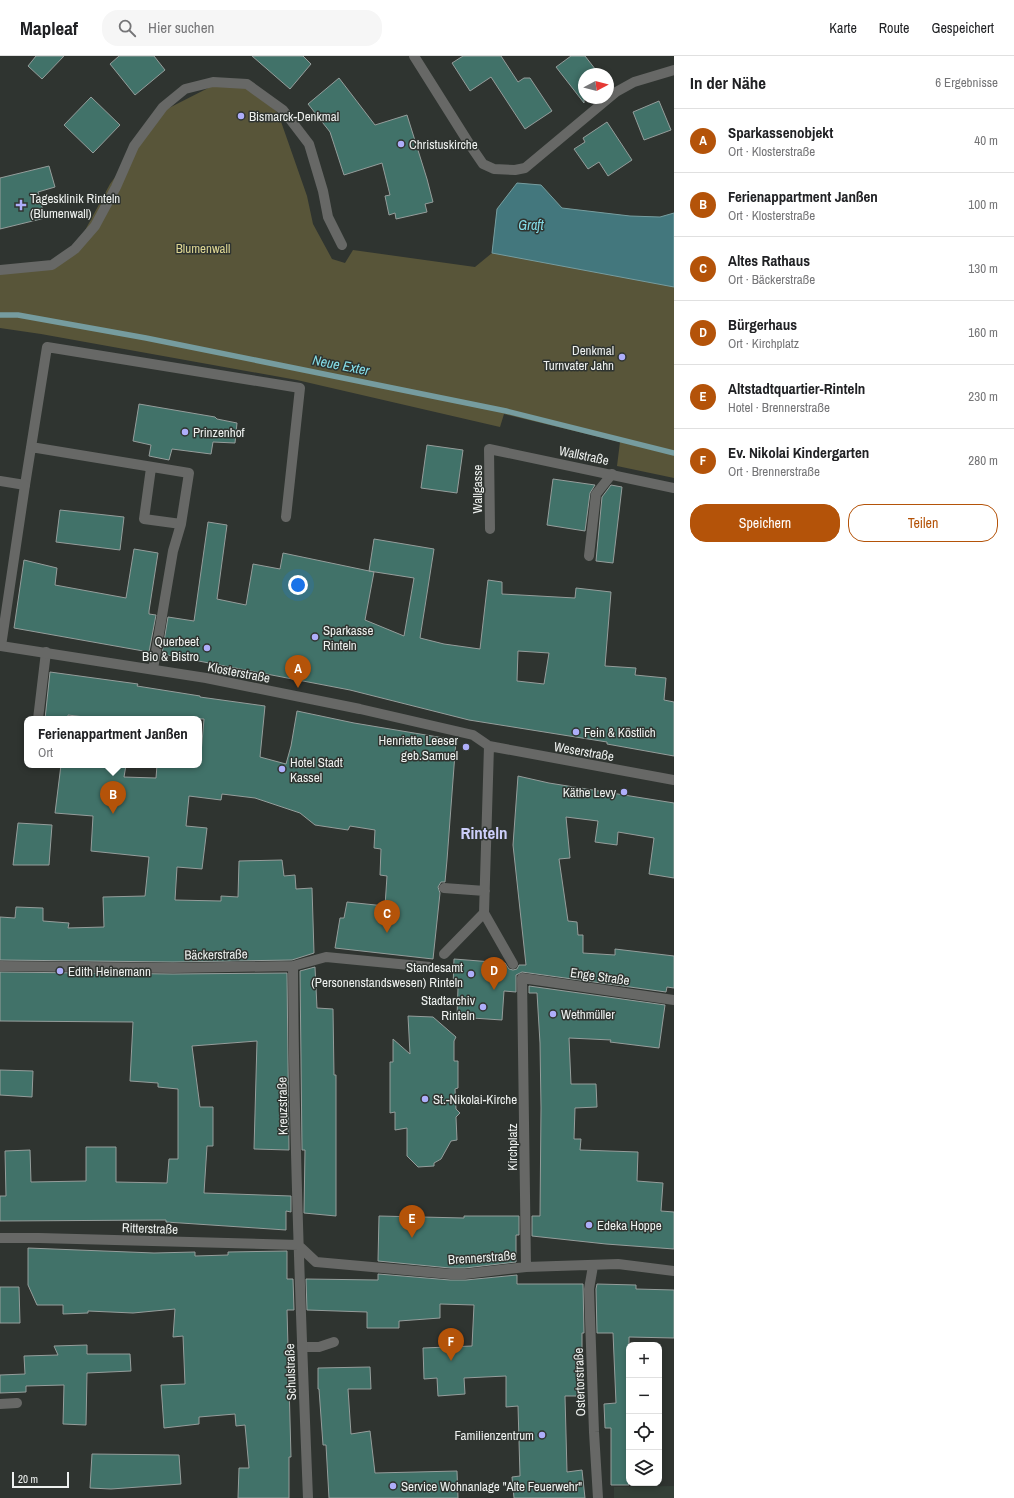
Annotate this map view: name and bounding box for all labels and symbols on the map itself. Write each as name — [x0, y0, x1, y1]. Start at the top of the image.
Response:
north arrow — [578, 68, 614, 104]
place label: Bismarck-Denkmal — [249, 108, 339, 125]
marker: Bismarck-Denkmal — [236, 111, 246, 121]
place label: Christuskirche — [409, 136, 478, 153]
marker: Christuskirche — [396, 139, 406, 149]
place label: Tagesklinik Rinteln (Blumenwall) — [30, 190, 120, 222]
marker: Tagesklinik Rinteln (Blumenwall) — [15, 199, 27, 211]
water label: Graft — [518, 216, 545, 234]
park label: Blumenwall — [176, 240, 230, 257]
place label: Denkmal Turnvater Jahn — [543, 342, 614, 374]
water label: Neue Exter — [311, 351, 372, 380]
marker: Denkmal Turnvater Jahn — [617, 352, 627, 362]
place label: Prinzenhof — [193, 424, 245, 441]
marker: Prinzenhof — [180, 427, 190, 437]
street label: Wallstraße — [557, 442, 610, 469]
street label: Wallgasse — [469, 465, 486, 513]
your location — [288, 575, 308, 595]
place label: Sparkasse Rinteln — [323, 622, 373, 654]
marker: Sparkasse Rinteln — [310, 632, 320, 642]
place label: Querbeet Bio & Bistro — [142, 633, 199, 665]
marker: Querbeet Bio & Bistro — [202, 643, 212, 653]
pin: A — [285, 655, 311, 688]
street label: Klosterstraße — [206, 658, 272, 687]
place label: Fein & Köstlich — [584, 724, 656, 741]
marker: Fein & Köstlich — [571, 727, 581, 737]
place label: Henriette Leeser geb.Samuel — [379, 732, 458, 764]
street label: Weserstraße — [552, 738, 615, 765]
marker: Henriette Leeser geb.Samuel — [461, 742, 471, 752]
place label: Hotel Stadt Kassel — [290, 754, 343, 786]
marker: Hotel Stadt Kassel — [277, 764, 287, 774]
pin: B — [100, 781, 126, 814]
place label: Käthe Levy — [563, 784, 617, 801]
marker: Käthe Levy — [619, 787, 629, 797]
district label: Rinteln — [460, 821, 508, 844]
pin: C — [374, 900, 400, 933]
street label: Bäckerstraße — [184, 945, 248, 964]
pin: D — [481, 957, 507, 990]
place label: Standesamt (Personenstandswesen) Rinteln — [311, 959, 463, 991]
place label: Edith Heinemann — [68, 963, 151, 980]
street label: Enge Straße — [569, 964, 631, 989]
marker: Edith Heinemann — [55, 966, 65, 976]
marker: Standesamt (Personenstandswesen) Rinteln — [466, 969, 476, 979]
place label: Stadtarchiv Rinteln — [421, 992, 476, 1024]
marker: Stadtarchiv Rinteln — [478, 1002, 488, 1012]
place label: Wethmüller — [561, 1006, 615, 1023]
marker: Wethmüller — [548, 1009, 558, 1019]
street label: Kreuzstraße — [273, 1077, 292, 1135]
place label: St.-Nikolai-Kirche — [433, 1091, 517, 1108]
marker: St.-Nikolai-Kirche — [420, 1094, 430, 1104]
street label: Kirchplatz — [504, 1123, 521, 1171]
pin: E — [399, 1205, 425, 1238]
place label: Edeka Hoppe — [597, 1217, 662, 1234]
street label: Ritterstraße — [122, 1219, 178, 1238]
marker: Edeka Hoppe — [584, 1220, 594, 1230]
street label: Brennerstraße — [447, 1247, 517, 1268]
pin: F — [438, 1328, 464, 1361]
street label: Schulstraße — [281, 1343, 300, 1401]
street label: Ostertorstraße — [570, 1347, 589, 1417]
place label: Familienzentrum — [455, 1427, 534, 1444]
marker: Familienzentrum — [537, 1430, 547, 1440]
scale bar — [12, 1470, 69, 1489]
place label: Service Wohnanlage "Alte Feuerwehr" — [401, 1478, 582, 1495]
marker: Service Wohnanlage "Alte Feuerwehr" — [388, 1481, 398, 1491]

